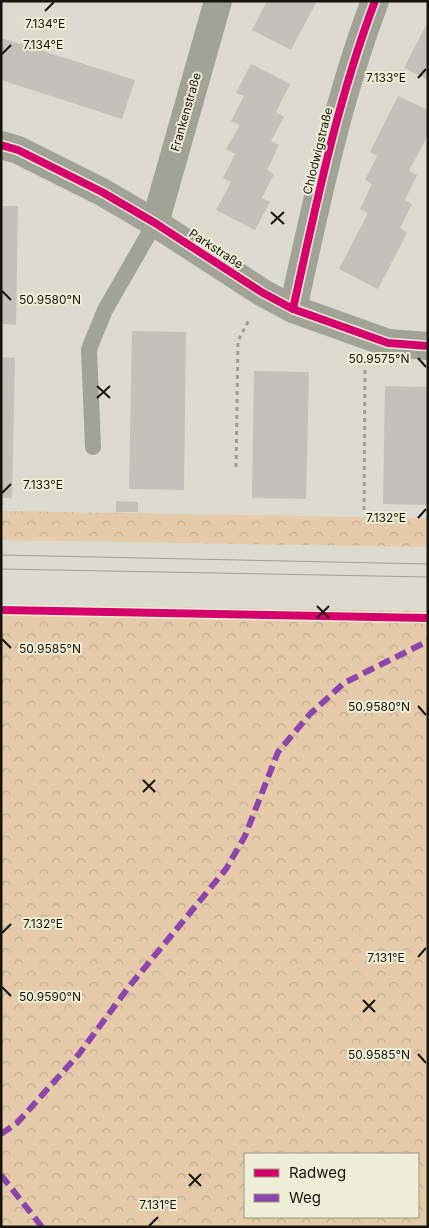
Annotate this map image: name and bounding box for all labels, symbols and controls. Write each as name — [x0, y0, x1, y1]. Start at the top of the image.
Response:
text: 7.134°E — [25, 16, 65, 31]
text: 7.134°E — [23, 37, 63, 52]
text: 7.133°E — [366, 70, 406, 85]
street label: Frankenstraße — [167, 71, 204, 153]
street label: Chlodwigstraße — [299, 106, 336, 196]
street label: Parkstraße — [186, 226, 246, 272]
text: 50.9580°N — [19, 292, 81, 307]
text: 50.9575°N — [348, 351, 410, 366]
text: 7.133°E — [23, 477, 63, 492]
text: 7.132°E — [366, 510, 406, 525]
text: 50.9585°N — [19, 641, 81, 656]
text: 50.9580°N — [348, 699, 410, 714]
text: 7.132°E — [23, 916, 63, 931]
text: 7.131°E — [367, 950, 405, 965]
text: 50.9590°N — [19, 989, 81, 1004]
text: 50.9585°N — [348, 1047, 410, 1062]
legend — [244, 1153, 419, 1218]
text: Radweg — [289, 1163, 346, 1182]
text: Weg — [289, 1188, 321, 1207]
text: 7.131°E — [139, 1197, 177, 1212]

